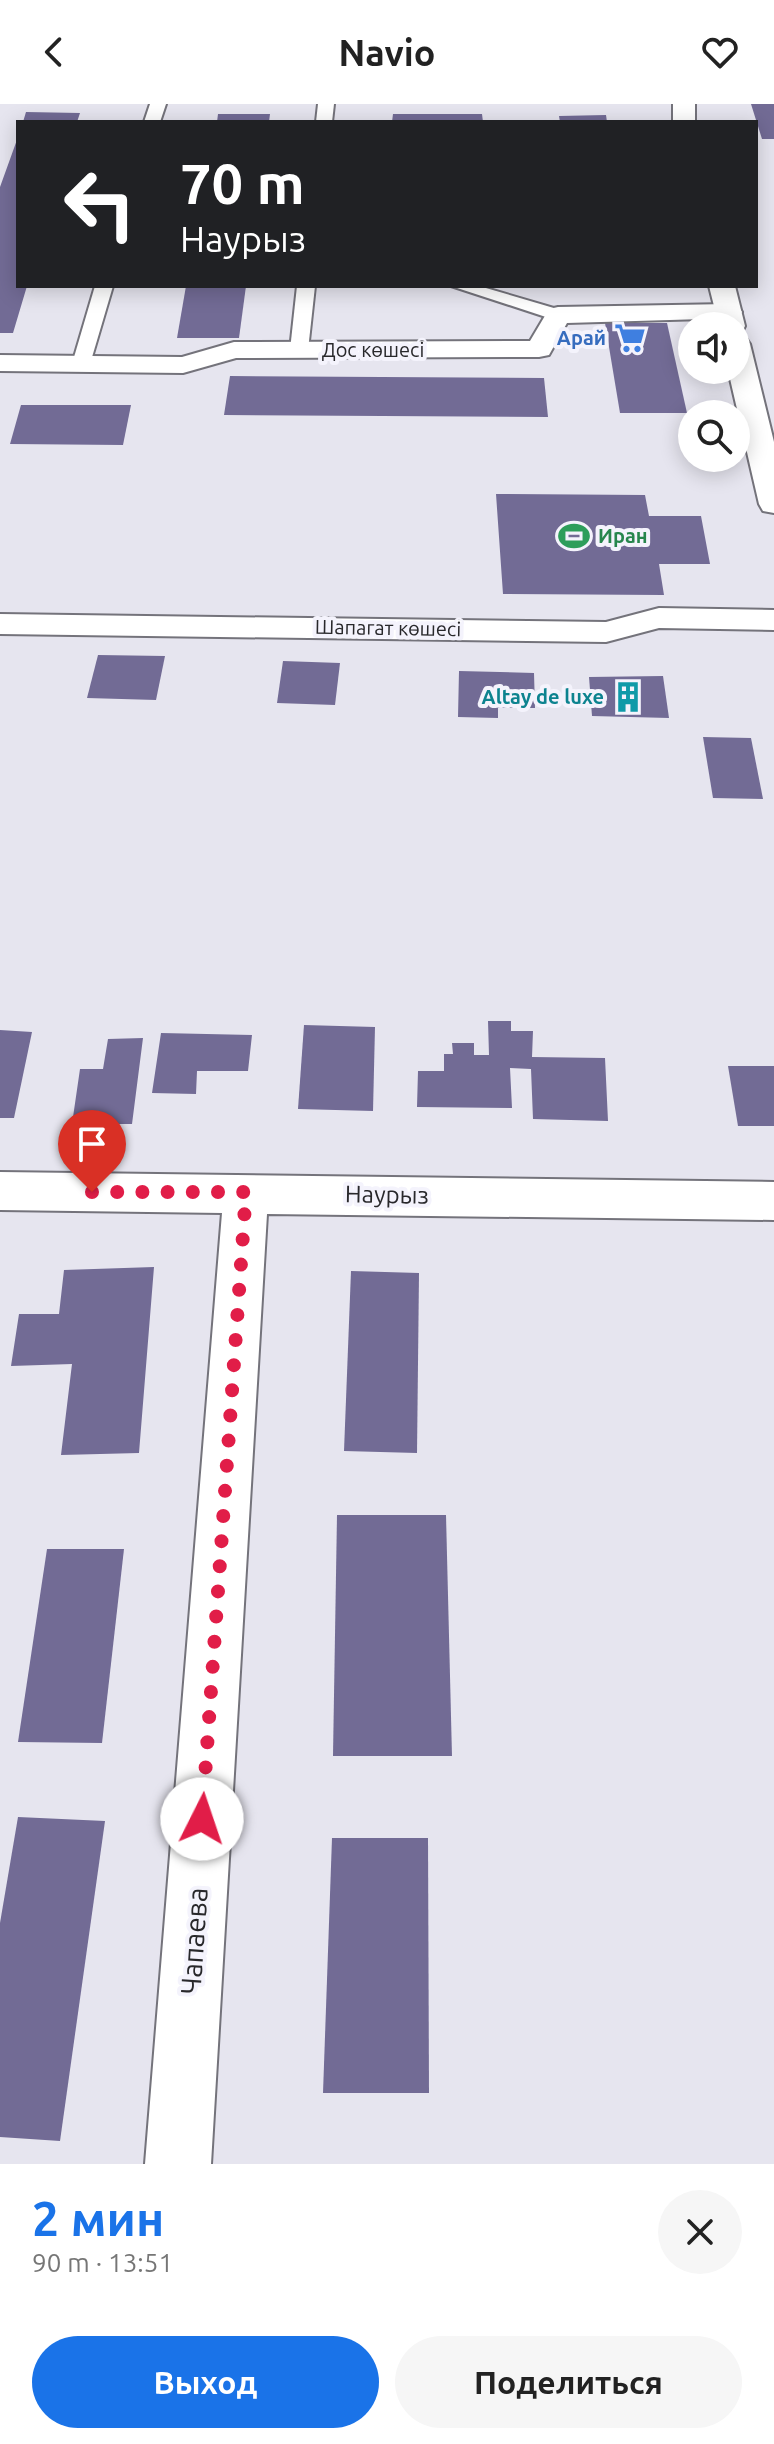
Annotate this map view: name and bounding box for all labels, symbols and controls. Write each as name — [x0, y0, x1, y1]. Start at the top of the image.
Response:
icon: back — [32, 30, 76, 74]
icon: heart — [698, 30, 742, 74]
text: Navio — [339, 32, 435, 73]
icon: left — [48, 152, 152, 256]
text: 70 m — [180, 152, 305, 215]
text: Наурыз — [180, 218, 306, 259]
map controls — [678, 312, 750, 472]
button: sound — [678, 312, 750, 384]
supermarket icon: Арай — [613, 321, 647, 355]
place label: Арай — [557, 326, 606, 349]
street label: Дос көшесі — [322, 338, 424, 361]
button: search — [678, 400, 750, 472]
sports icon: Иран — [557, 519, 591, 553]
place label: Иран — [598, 524, 648, 547]
street label: Шапагат көшесі — [315, 615, 461, 640]
building icon: Altay de luxe — [611, 680, 645, 714]
place label: Altay de luxe — [482, 685, 604, 708]
pin — [58, 1110, 126, 1192]
icon: arrive — [70, 1122, 114, 1166]
street label: Наурыз — [345, 1180, 429, 1209]
position arrow — [160, 1777, 244, 1861]
street label: Чапаева — [174, 1886, 213, 1996]
button: close — [658, 2190, 742, 2274]
text: 2 мин — [32, 2191, 164, 2245]
text: 90 m · 13:51 — [32, 2248, 173, 2277]
button: Выход — [32, 2336, 379, 2428]
button: Поделиться — [395, 2336, 742, 2428]

